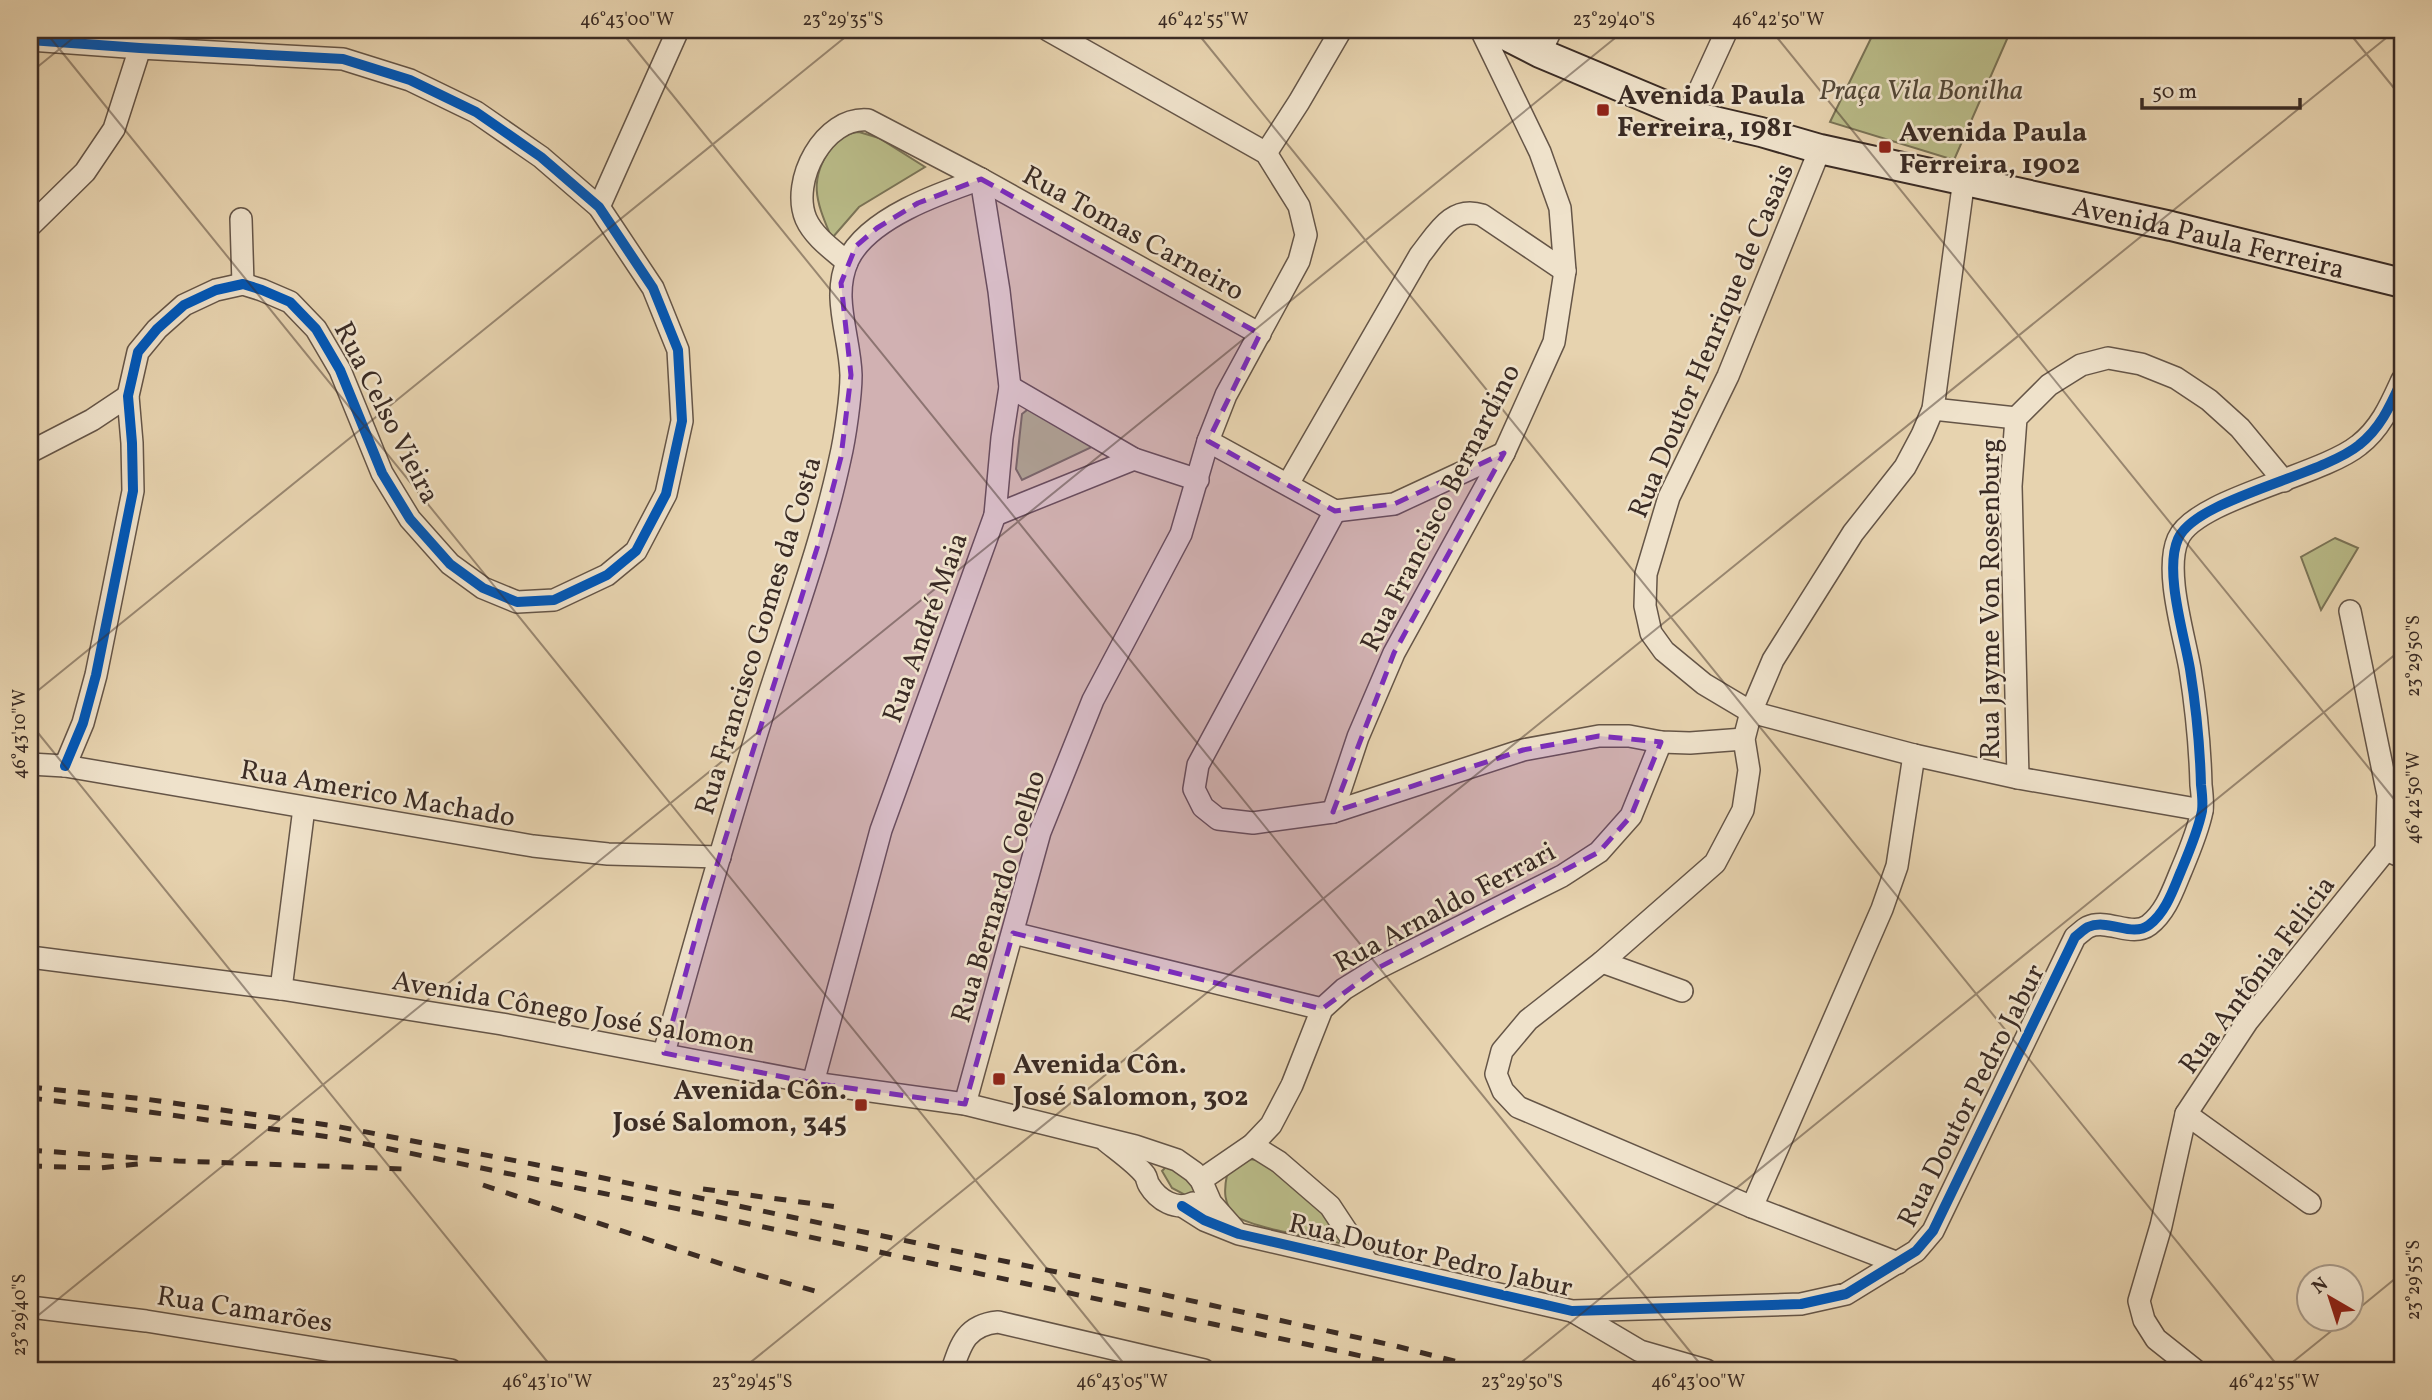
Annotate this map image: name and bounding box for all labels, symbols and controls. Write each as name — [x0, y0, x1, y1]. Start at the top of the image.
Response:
text: 46°43'00"W — [580, 8, 674, 33]
text: 23°29'35"S — [802, 8, 884, 33]
text: 46°42'55"W — [1157, 8, 1249, 33]
text: 23°29'40"S — [1573, 8, 1655, 33]
text: 46°42'50"W — [1732, 8, 1824, 33]
scale bar — [2142, 66, 2299, 110]
park label: Praça Vila Bonilha — [1819, 72, 2023, 111]
place label: Avenida Paula Ferreira, 1981 — [1617, 77, 1805, 148]
text: 50 m — [2152, 78, 2197, 107]
marker: Avenida Paula Ferreira, 1981 — [1595, 102, 1611, 118]
place label: Avenida Paula Ferreira, 1902 — [1899, 114, 2087, 185]
marker: Avenida Paula Ferreira, 1902 — [1877, 139, 1893, 155]
street label: Rua Tomas Carneiro — [1015, 157, 1251, 311]
street label: Rua Doutor Henrique de Casais — [1620, 158, 1805, 524]
street label: Avenida Paula Ferreira — [2069, 188, 2349, 290]
street label: Rua Celso Vieira — [323, 315, 448, 511]
street label: Rua Francisco Bernardino — [1352, 357, 1531, 659]
street label: Rua Jayme Von Rosenburg — [1972, 438, 2011, 760]
street label: Rua Francisco Gomes da Costa — [686, 452, 833, 820]
street label: Rua André Maia — [874, 527, 979, 728]
text: 23°29'50"S — [2402, 615, 2427, 697]
text: 46°43'10"W — [8, 689, 33, 779]
street label: Rua Americo Machado — [237, 751, 518, 838]
text: 46°42'50"W — [2402, 752, 2427, 844]
street label: Rua Bernardo Coelho — [942, 766, 1056, 1028]
street label: Rua Arnaldo Ferrari — [1327, 833, 1563, 983]
street label: Rua Antônia Felicia — [2170, 868, 2346, 1083]
street label: Rua Doutor Pedro Jabur — [1889, 958, 2056, 1234]
street label: Avenida Cônego José Salomon — [389, 962, 758, 1065]
place label: Avenida Côn. José Salomon, 302 — [1012, 1046, 1249, 1117]
marker: Avenida Côn. José Salomon, 302 — [991, 1071, 1007, 1087]
place label: Avenida Côn. José Salomon, 345 — [612, 1072, 847, 1143]
marker: Avenida Côn. José Salomon, 345 — [853, 1097, 869, 1113]
street label: Rua Doutor Pedro Jabur — [1285, 1205, 1577, 1308]
text: 23°29'55"S — [2402, 1240, 2427, 1320]
north arrow — [2296, 1264, 2366, 1334]
text: N — [2307, 1272, 2334, 1301]
text: 23°29'40"S — [8, 1274, 33, 1356]
street label: Rua Camarões — [154, 1277, 335, 1344]
text: 46°43'10"W — [502, 1370, 592, 1395]
text: 23°29'45"S — [712, 1370, 792, 1395]
text: 46°43'05"W — [1076, 1370, 1168, 1395]
text: 23°29'50"S — [1481, 1370, 1563, 1395]
text: 46°43'00"W — [1651, 1370, 1745, 1395]
text: 46°42'55"W — [2228, 1370, 2320, 1395]

